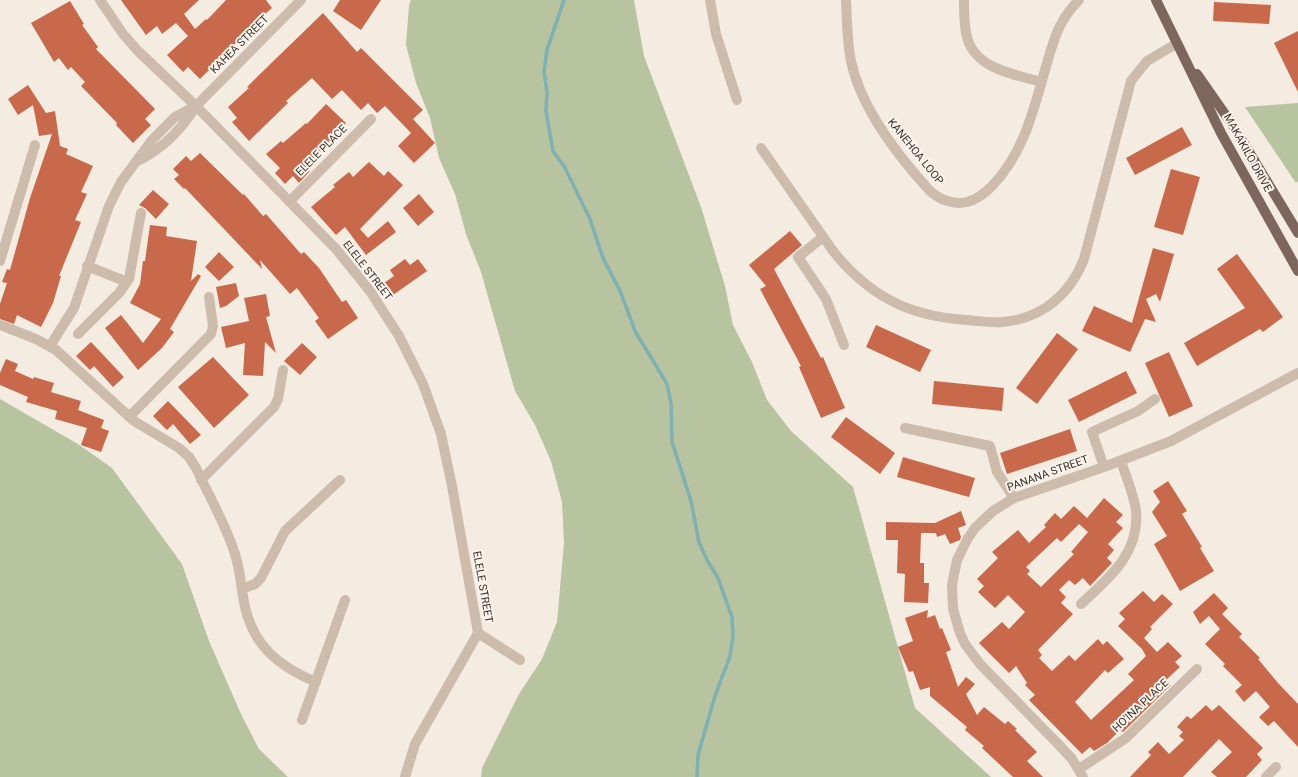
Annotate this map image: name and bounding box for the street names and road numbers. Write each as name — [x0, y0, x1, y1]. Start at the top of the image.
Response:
street label: KAHEA STREET — [208, 13, 272, 77]
street label: MAKAKILO DRIVE — [1220, 112, 1274, 194]
street label: KANEHOA LOOP — [884, 116, 946, 188]
street label: ELELE PLACE — [294, 123, 350, 179]
street label: ELELE STREET — [340, 238, 394, 304]
street label: PANANA STREET — [1006, 453, 1090, 495]
street label: ELELE STREET — [469, 550, 495, 624]
street label: HO'INA PLACE — [1110, 677, 1172, 735]

